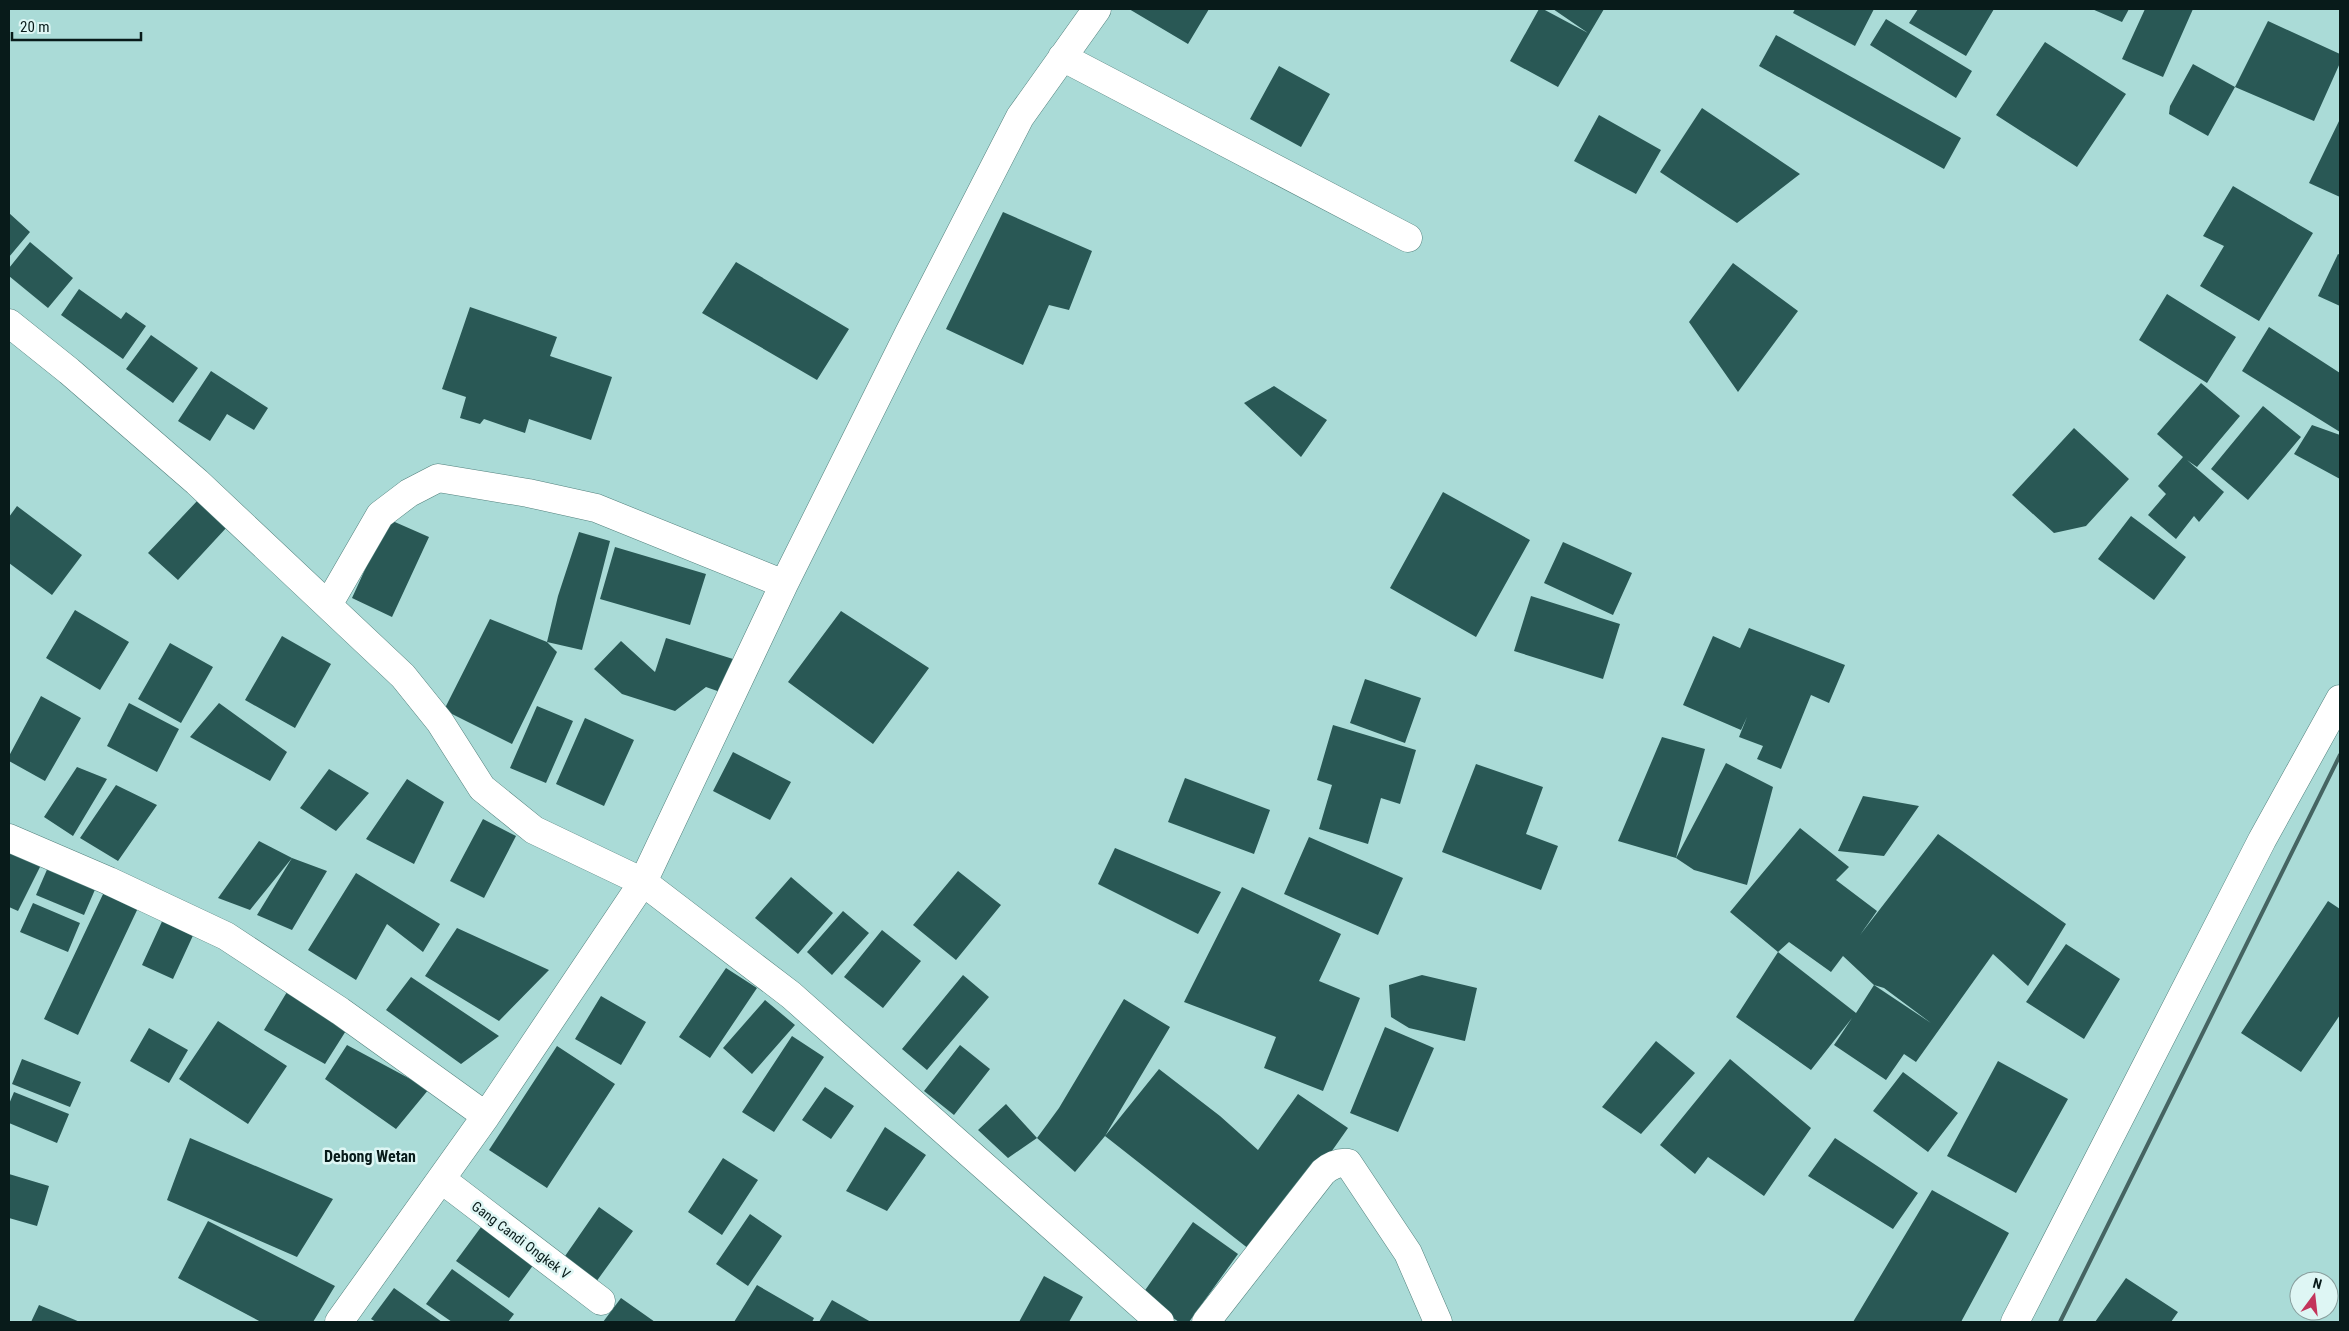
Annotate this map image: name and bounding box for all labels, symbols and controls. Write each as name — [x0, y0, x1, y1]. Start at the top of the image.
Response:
scale bar — [12, 10, 141, 42]
text: 20 m — [20, 18, 50, 36]
district label: Debong Wetan — [324, 1147, 416, 1166]
street label: Gang Candi Ongkek V — [469, 1198, 573, 1282]
north arrow — [2289, 1271, 2339, 1321]
text: N — [2311, 1275, 2324, 1292]

